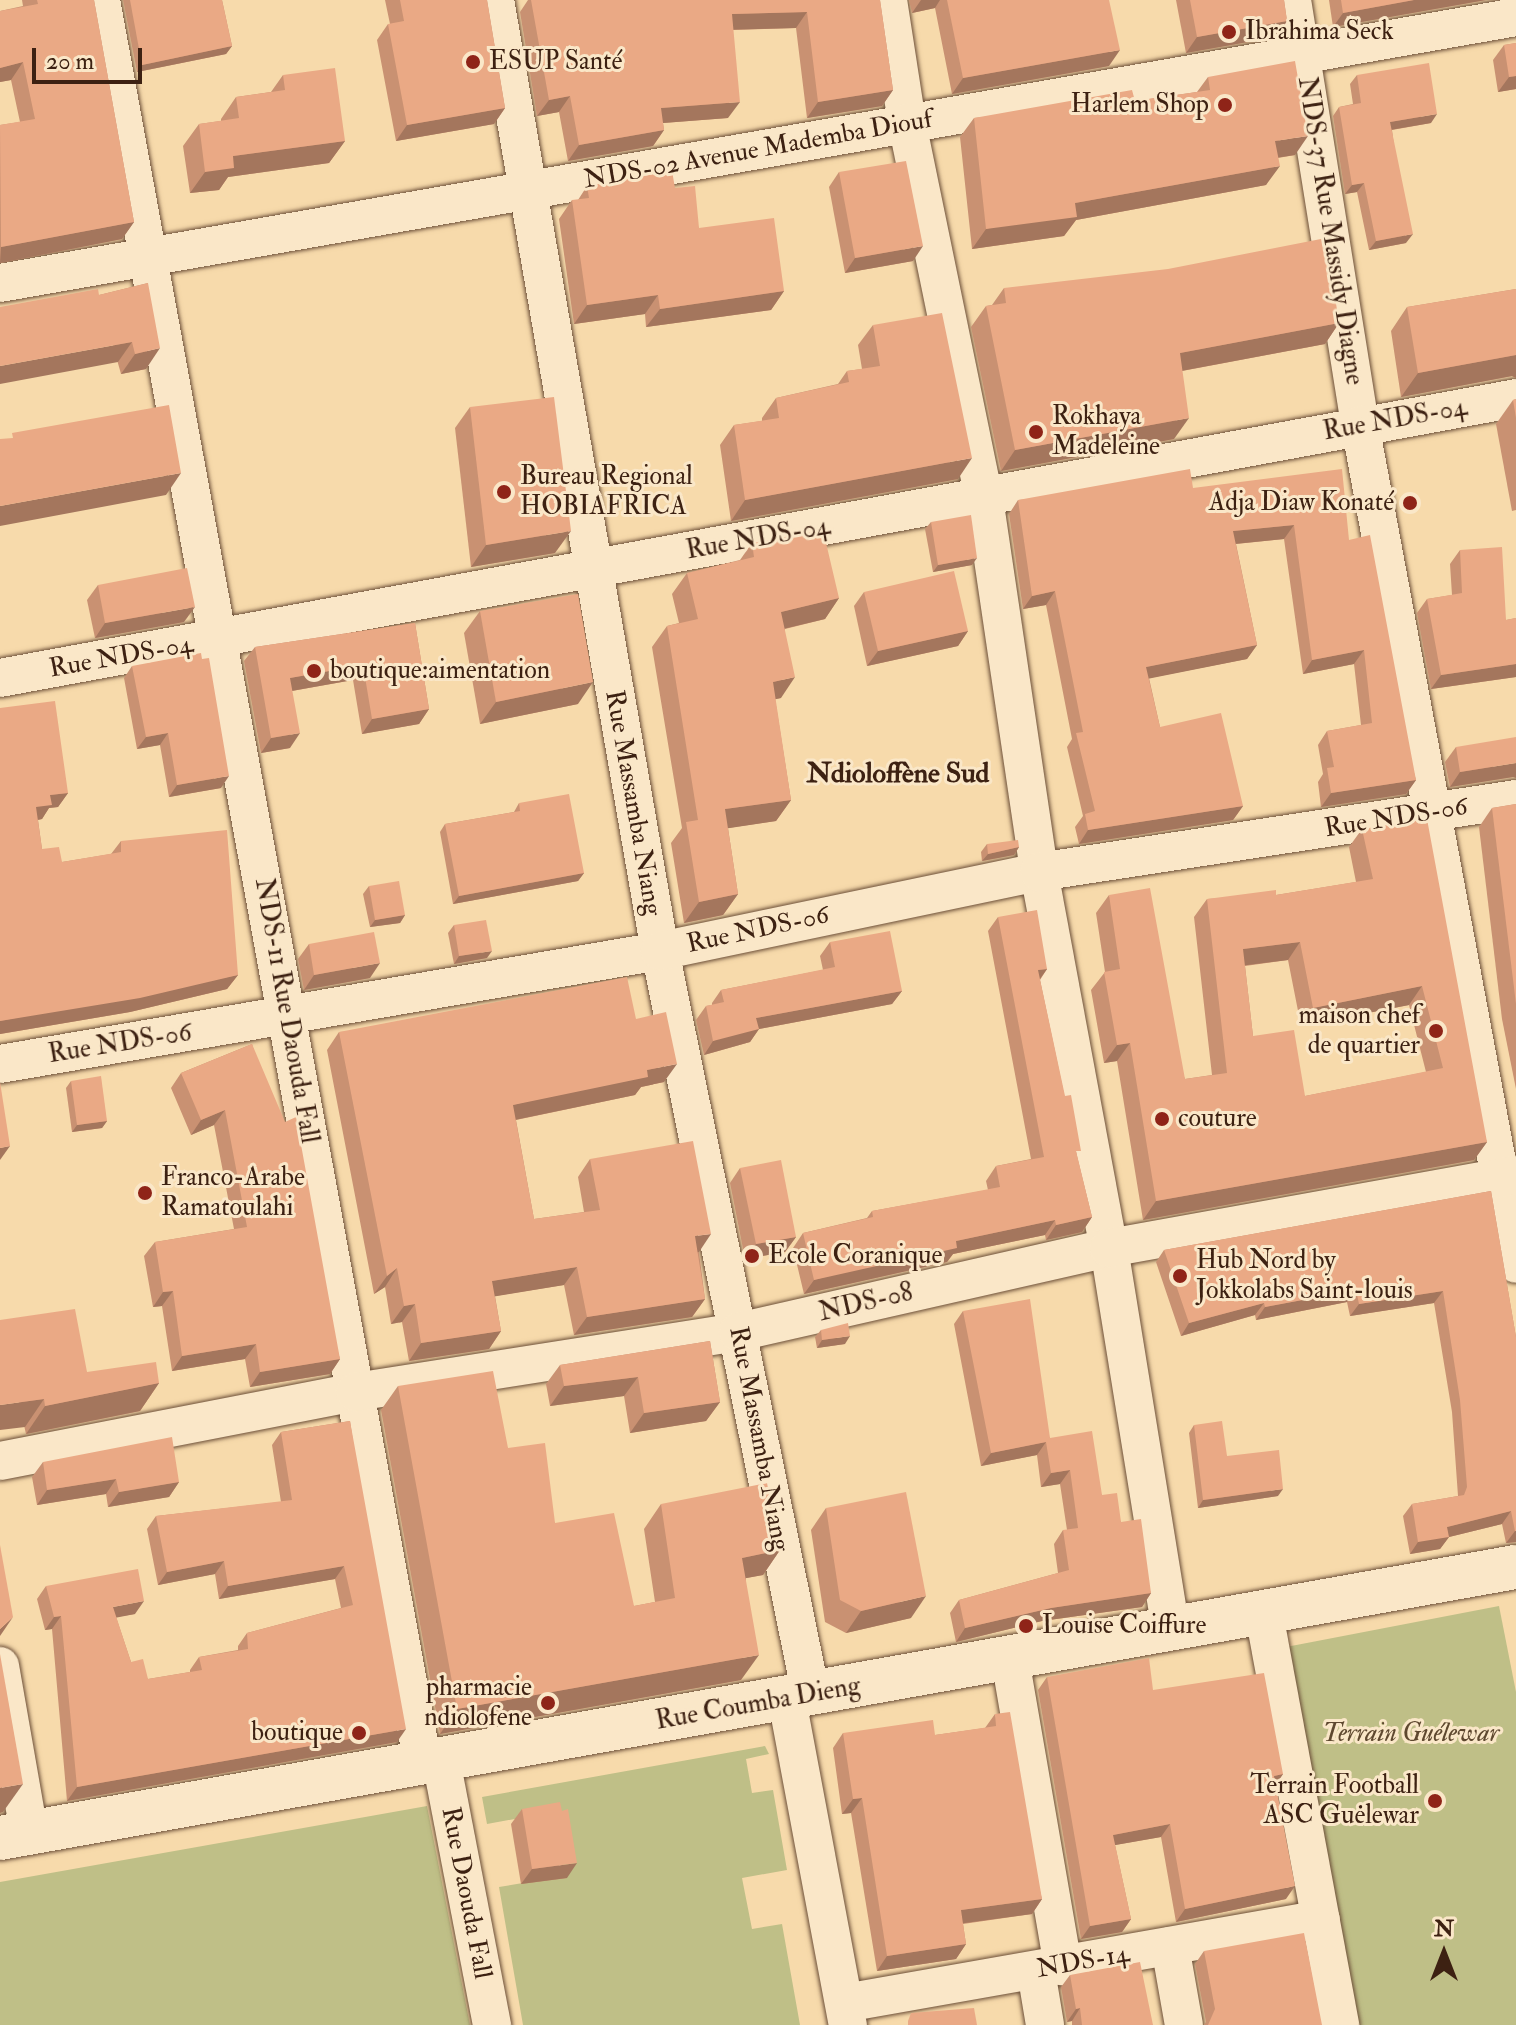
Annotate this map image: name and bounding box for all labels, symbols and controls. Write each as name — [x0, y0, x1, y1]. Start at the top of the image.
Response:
place label: Ibrahima Seck — [1245, 16, 1394, 48]
marker: Ibrahima Seck — [1220, 23, 1238, 41]
scale bar — [36, 32, 146, 82]
text: 20 m — [46, 46, 94, 77]
place label: ESUP Santé — [489, 46, 622, 78]
marker: ESUP Santé — [464, 53, 482, 71]
street label: NDS-37 Rue Massidy Diagne — [1290, 75, 1370, 387]
place label: Harlem Shop — [1071, 89, 1209, 121]
marker: Harlem Shop — [1216, 96, 1234, 114]
street label: NDS-02 Avenue Mademba Diouf — [581, 104, 935, 196]
street label: Rue NDS-04 — [1321, 392, 1469, 448]
place label: Rokhaya Madeleine — [1052, 401, 1160, 462]
marker: Rokhaya Madeleine — [1027, 423, 1045, 441]
place label: Bureau Regional HOBIAFRICA — [520, 461, 693, 522]
marker: Bureau Regional HOBIAFRICA — [495, 483, 513, 501]
place label: Adja Diaw Konaté — [1209, 487, 1394, 519]
marker: Adja Diaw Konaté — [1401, 494, 1419, 512]
street label: Rue NDS-04 — [684, 511, 832, 567]
street label: Rue NDS-04 — [47, 629, 195, 685]
place label: boutique:aimentation — [330, 655, 550, 687]
marker: boutique:aimentation — [305, 662, 323, 680]
street label: Rue Massamba Niang — [598, 688, 668, 918]
district label: Ndioloffène Sud — [807, 757, 989, 791]
street label: Rue NDS-06 — [1322, 791, 1470, 845]
street label: NDS-11 Rue Daouda Fall — [247, 876, 325, 1146]
street label: Rue NDS-06 — [684, 900, 832, 960]
place label: maison chef de quartier — [1298, 1000, 1420, 1062]
street label: Rue NDS-06 — [46, 1017, 194, 1071]
marker: maison chef de quartier — [1427, 1022, 1445, 1040]
place label: couture — [1178, 1103, 1257, 1135]
marker: couture — [1153, 1110, 1171, 1128]
place label: Franco-Arabe Ramatoulahi — [161, 1162, 305, 1224]
marker: Franco-Arabe Ramatoulahi — [136, 1184, 154, 1202]
place label: Ecole Coranique — [768, 1240, 942, 1272]
place label: Hub Nord by Jokkolabs Saint-louis — [1196, 1245, 1413, 1306]
marker: Ecole Coranique — [743, 1247, 761, 1265]
marker: Hub Nord by Jokkolabs Saint-louis — [1171, 1267, 1189, 1285]
street label: NDS-08 — [816, 1277, 916, 1329]
street label: Rue Massamba Niang — [722, 1324, 796, 1554]
place label: Louise Coiffure — [1042, 1610, 1206, 1642]
marker: Louise Coiffure — [1017, 1617, 1035, 1635]
street label: Rue Coumba Dieng — [653, 1671, 863, 1737]
place label: pharmacie ndiolofene — [424, 1672, 532, 1734]
marker: pharmacie ndiolofene — [539, 1694, 557, 1712]
place label: boutique — [251, 1717, 343, 1749]
park label: Terrain Guélewar — [1323, 1718, 1499, 1750]
marker: boutique — [350, 1724, 368, 1742]
place label: Terrain Football ASC Guėlewar — [1250, 1770, 1419, 1832]
marker: Terrain Football ASC Guėlewar — [1426, 1792, 1444, 1810]
street label: Rue Daouda Fall — [434, 1804, 498, 1982]
north arrow — [1404, 1913, 1484, 1993]
text: N — [1434, 1915, 1454, 1943]
street label: NDS-14 — [1034, 1939, 1132, 1985]

